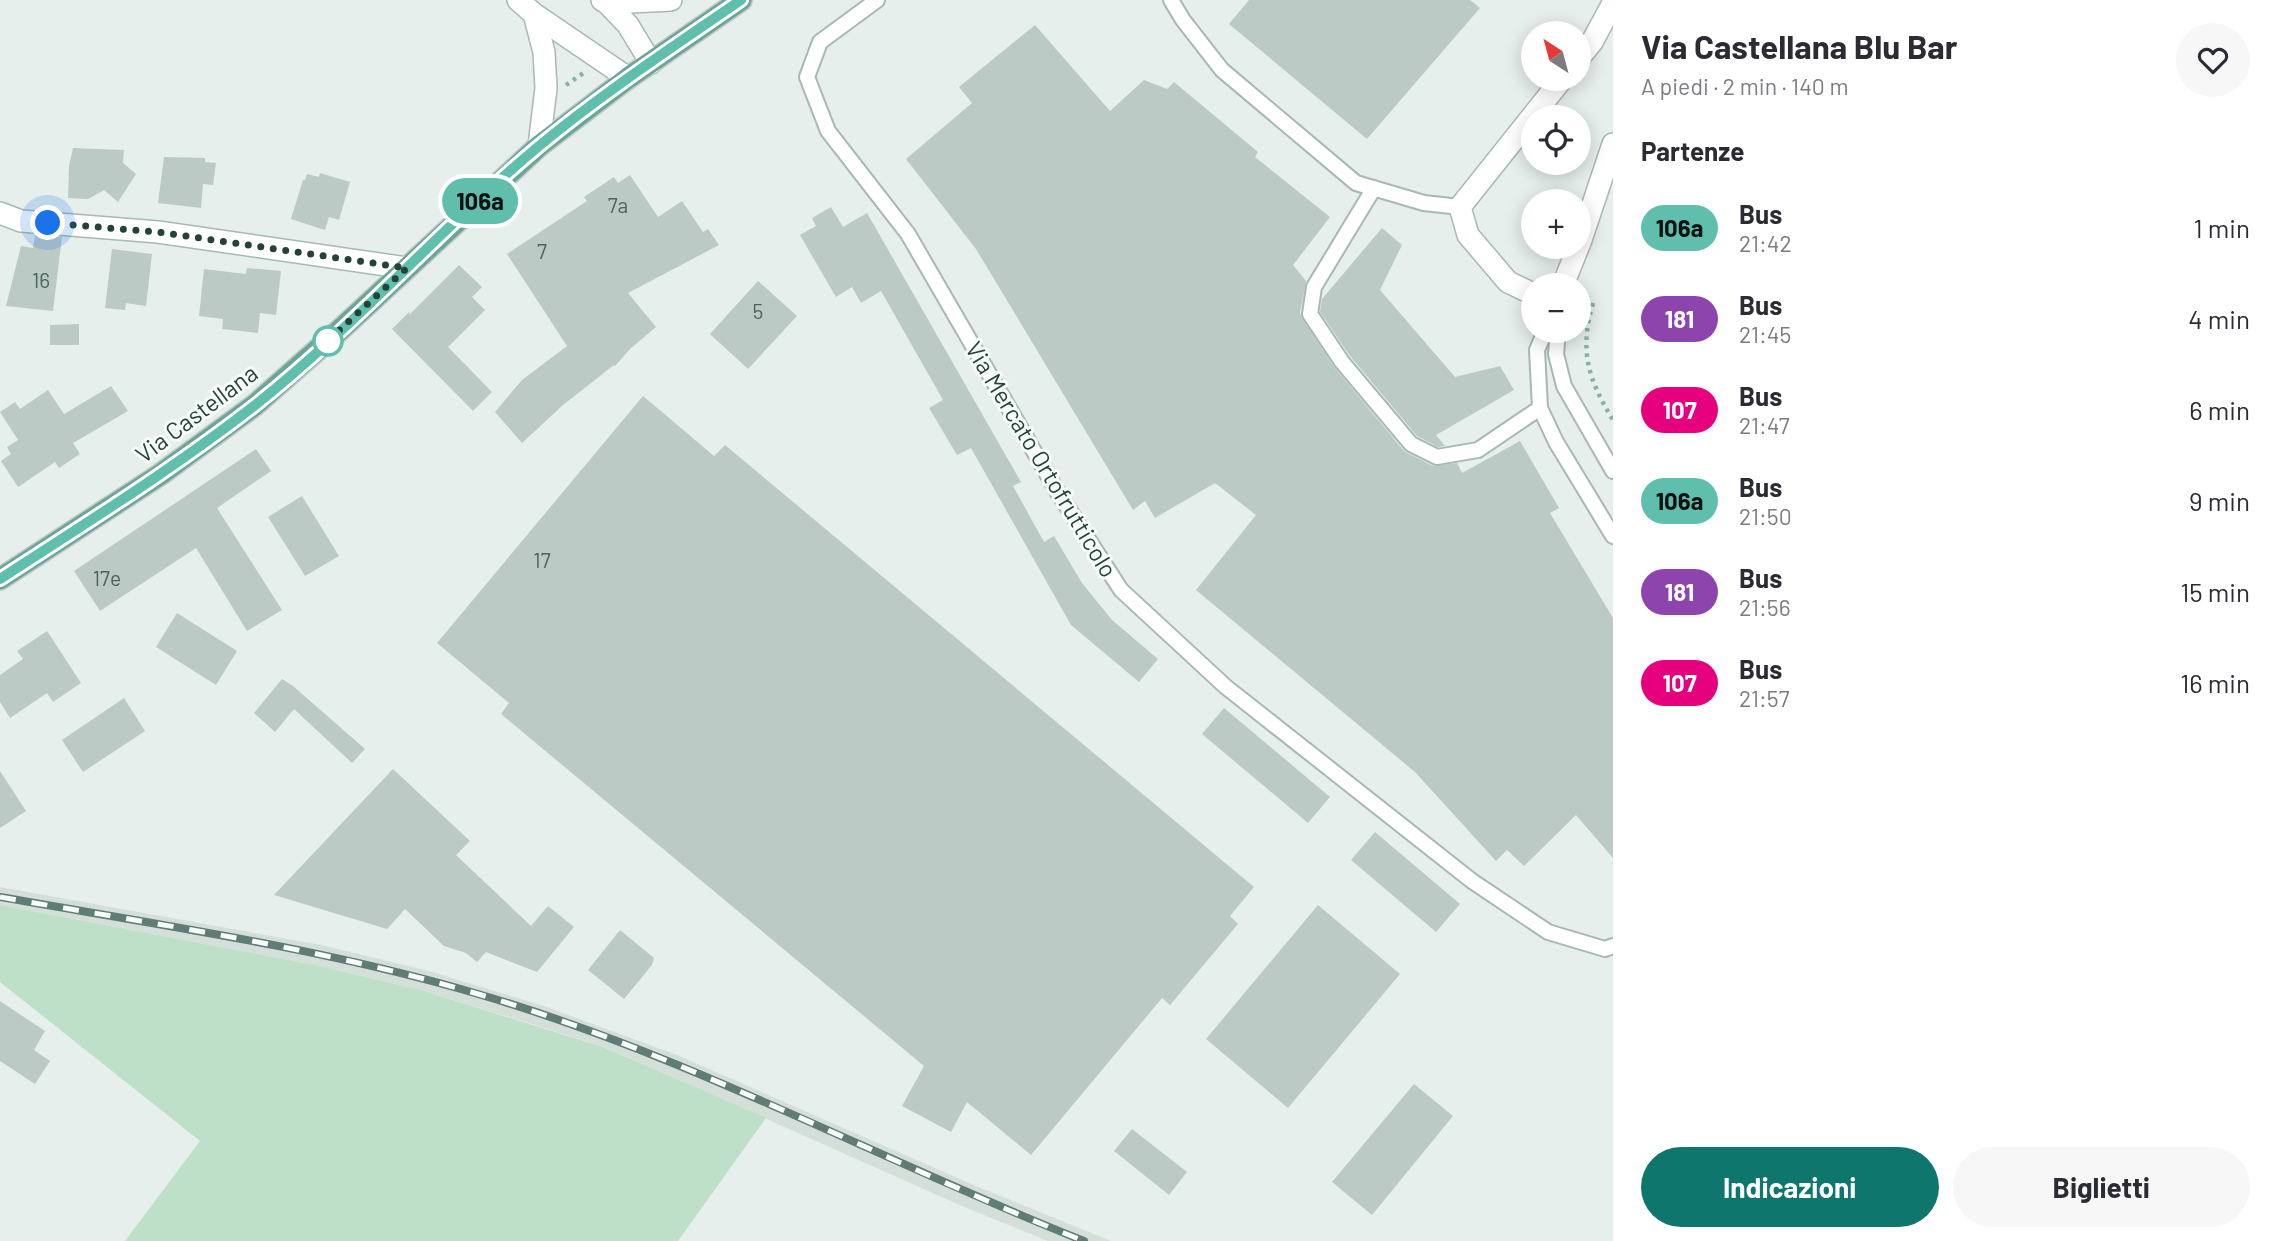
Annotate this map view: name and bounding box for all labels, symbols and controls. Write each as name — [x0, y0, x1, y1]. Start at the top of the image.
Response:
north arrow — [1521, 21, 1591, 91]
map controls — [1521, 21, 1591, 343]
button: heart — [2176, 23, 2250, 97]
text: Via Castellana Blu Bar — [1641, 26, 1957, 66]
text: A piedi · 2 min · 140 m — [1641, 72, 1848, 100]
button: locate — [1521, 105, 1591, 175]
text: Partenze — [1641, 135, 1744, 166]
line badge: 106a — [431, 178, 529, 224]
text: 106a — [456, 186, 504, 215]
button: + — [1521, 189, 1591, 259]
house number: 7a — [608, 192, 628, 217]
text: Bus — [1739, 198, 1782, 229]
your location — [30, 205, 65, 240]
text: 1 min — [2194, 212, 2250, 243]
text: 106a — [1656, 213, 1703, 242]
text: 21:42 — [1739, 229, 1792, 257]
house number: 7 — [537, 238, 547, 263]
house number: 16 — [32, 267, 50, 292]
button: − — [1521, 273, 1591, 343]
text: Bus — [1739, 289, 1782, 320]
house number: 5 — [753, 298, 763, 323]
text: 4 min — [2188, 303, 2250, 334]
text: 181 — [1665, 304, 1694, 333]
text: 21:45 — [1739, 320, 1791, 348]
unlabelled marker — [313, 326, 343, 356]
street label: Via Mercato Ortofrutticolo — [960, 336, 1124, 582]
street label: Via Castellana — [129, 358, 263, 468]
text: Bus — [1739, 380, 1782, 411]
text: 6 min — [2189, 394, 2250, 425]
text: 107 — [1662, 395, 1697, 424]
text: 21:47 — [1739, 411, 1790, 439]
text: Bus — [1739, 471, 1782, 502]
text: 9 min — [2189, 485, 2250, 516]
text: 106a — [1656, 486, 1703, 515]
text: 21:50 — [1739, 502, 1792, 530]
house number: 17 — [533, 547, 551, 572]
text: Bus — [1739, 562, 1782, 593]
house number: 17e — [93, 565, 121, 590]
text: 15 min — [2180, 576, 2250, 607]
text: 181 — [1665, 577, 1694, 606]
text: 21:56 — [1739, 593, 1791, 621]
text: Bus — [1739, 653, 1782, 684]
text: 16 min — [2180, 667, 2250, 698]
text: 107 — [1662, 668, 1697, 697]
text: 21:57 — [1739, 684, 1790, 712]
button: Indicazioni — [1641, 1147, 1939, 1227]
button: Biglietti — [1953, 1147, 2250, 1227]

